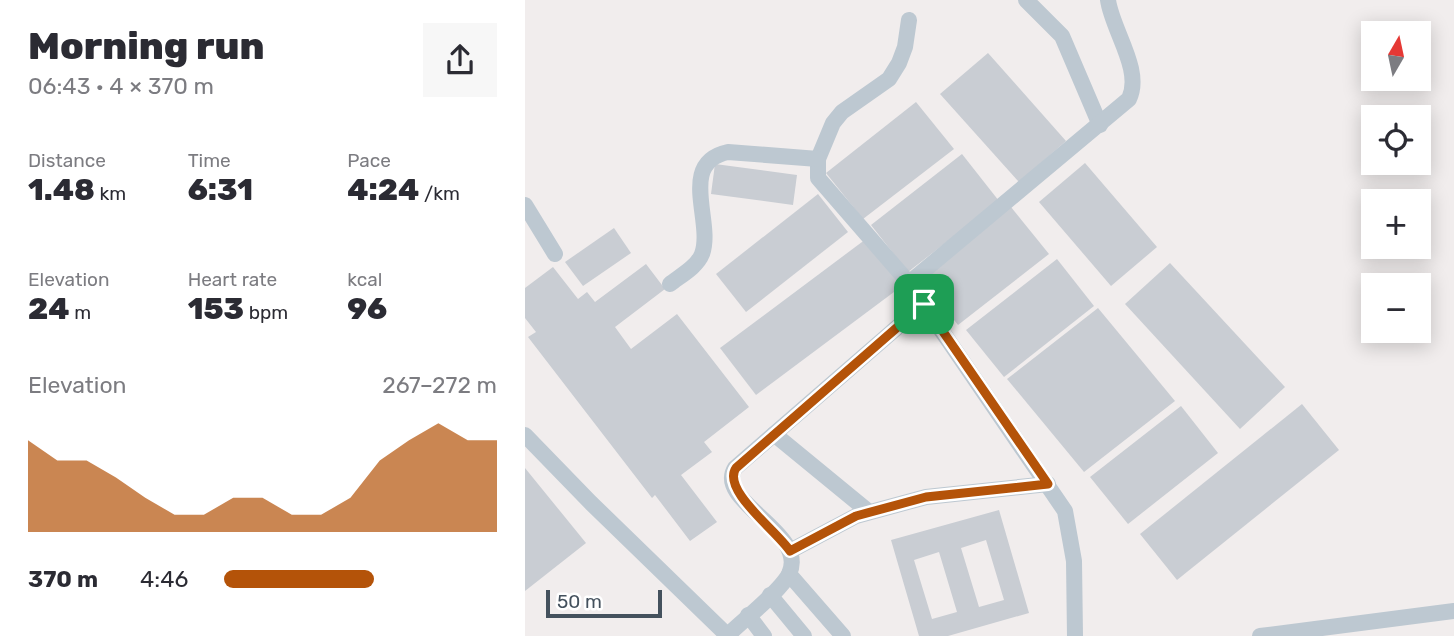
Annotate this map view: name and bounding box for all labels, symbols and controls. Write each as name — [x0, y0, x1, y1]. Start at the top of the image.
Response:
north arrow — [1361, 21, 1431, 91]
map controls — [1361, 21, 1431, 343]
text: Morning run — [28, 23, 265, 69]
button: share — [423, 23, 497, 97]
text: 06:43 · 4 × 370 m — [28, 72, 214, 100]
button: locate — [1361, 105, 1431, 175]
text: Distance — [28, 149, 106, 172]
text: Time — [188, 149, 231, 172]
text: Pace — [347, 149, 391, 172]
text: 1.48 — [28, 172, 95, 208]
text: 6:31 — [188, 172, 253, 208]
text: 4:24 — [347, 172, 419, 208]
text: km — [95, 182, 126, 205]
text: /km — [419, 182, 460, 205]
button: + — [1361, 189, 1431, 259]
text: Elevation — [28, 268, 109, 291]
text: Heart rate — [188, 268, 277, 291]
text: kcal — [347, 268, 382, 291]
button: − — [1361, 273, 1431, 343]
pin — [894, 274, 954, 334]
icon: arrive — [905, 285, 943, 323]
text: 24 — [28, 291, 70, 327]
text: 153 — [188, 291, 244, 327]
text: 96 — [347, 291, 387, 327]
text: m — [70, 301, 91, 324]
text: bpm — [244, 301, 288, 324]
text: Elevation — [28, 371, 127, 399]
text: 267–272 m — [382, 371, 497, 399]
text: 370 m — [28, 565, 98, 593]
text: 4:46 — [140, 565, 188, 593]
scale bar — [546, 587, 661, 619]
text: 50 m — [557, 590, 602, 613]

